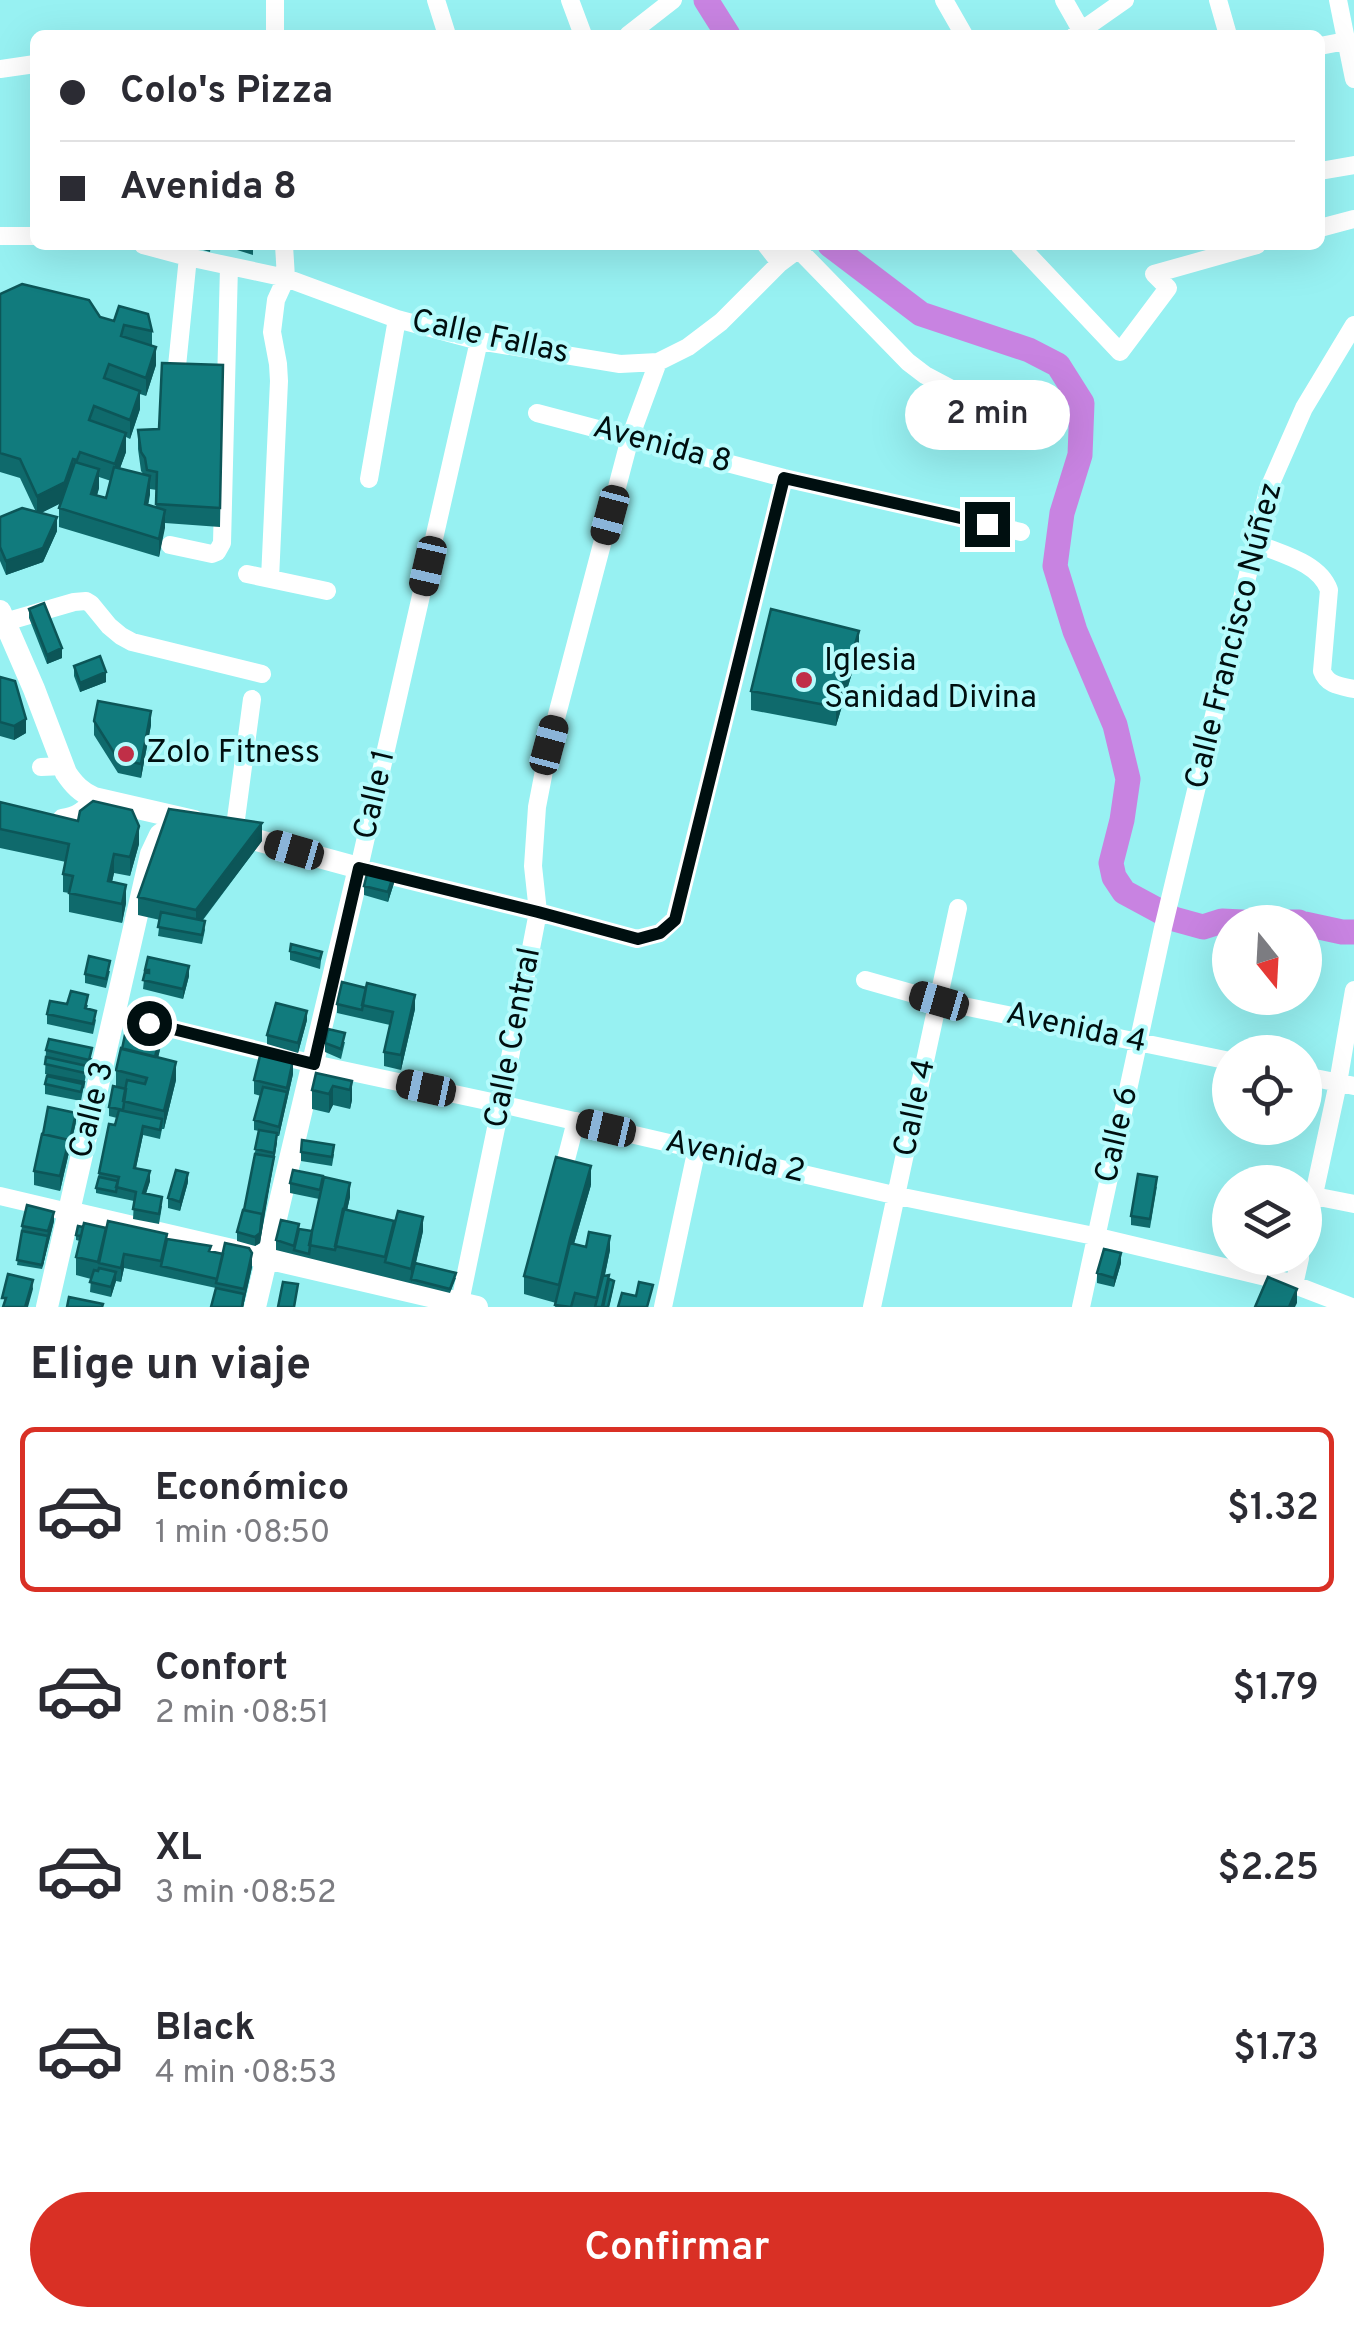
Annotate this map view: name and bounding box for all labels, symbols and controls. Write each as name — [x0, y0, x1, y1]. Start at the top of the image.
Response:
text: Colo's Pizza — [120, 68, 333, 117]
text: Avenida 8 — [120, 164, 297, 213]
street label: Calle Fallas — [408, 302, 572, 374]
callout: 2 min — [904, 379, 1070, 449]
text: 2 min — [946, 395, 1029, 435]
street label: Avenida 8 — [588, 408, 736, 484]
street label: Calle Francisco Núñez — [1178, 479, 1292, 793]
car — [588, 482, 632, 548]
route end — [965, 502, 1010, 547]
car — [407, 533, 449, 599]
place label: Iglesia Sanidad Divina — [824, 642, 1037, 719]
marker: Iglesia Sanidad Divina — [793, 669, 815, 691]
car — [527, 712, 571, 778]
place label: Zolo Fitness — [146, 734, 320, 774]
marker: Zolo Fitness — [115, 743, 137, 765]
street label: Calle 1 — [346, 746, 406, 844]
car — [261, 827, 327, 873]
north arrow — [1212, 905, 1322, 1015]
map controls — [1212, 905, 1322, 1275]
street label: Calle Central — [477, 944, 551, 1132]
car — [906, 978, 972, 1024]
street label: Avenida 4 — [1002, 995, 1150, 1063]
route start — [127, 1001, 172, 1046]
button: locate — [1212, 1035, 1322, 1145]
street label: Calle 4 — [886, 1055, 946, 1161]
street label: Calle 3 — [62, 1057, 124, 1163]
car — [394, 1067, 458, 1109]
street label: Calle 6 — [1087, 1083, 1149, 1187]
car — [573, 1107, 639, 1149]
street label: Avenida 2 — [661, 1123, 809, 1193]
button: layers — [1212, 1165, 1322, 1275]
text: Elige un viaje — [30, 1338, 311, 1395]
icon: car — [35, 1465, 125, 1555]
text: Económico — [155, 1465, 349, 1514]
text: $1.32 — [1227, 1485, 1319, 1534]
text: 1 min · 08:50 — [155, 1514, 330, 1554]
icon: car — [35, 1645, 125, 1735]
text: Confort — [155, 1645, 288, 1694]
text: $1.79 — [1232, 1665, 1319, 1714]
text: 2 min · 08:51 — [155, 1694, 330, 1734]
icon: car — [35, 1825, 125, 1915]
text: XL — [155, 1825, 202, 1874]
text: $2.25 — [1217, 1845, 1319, 1894]
text: 3 min · 08:52 — [155, 1874, 337, 1914]
icon: car — [35, 2005, 125, 2095]
text: Black — [155, 2005, 255, 2054]
text: $1.73 — [1233, 2025, 1319, 2074]
text: 4 min · 08:53 — [155, 2054, 337, 2094]
button: Confirmar — [30, 2192, 1324, 2307]

